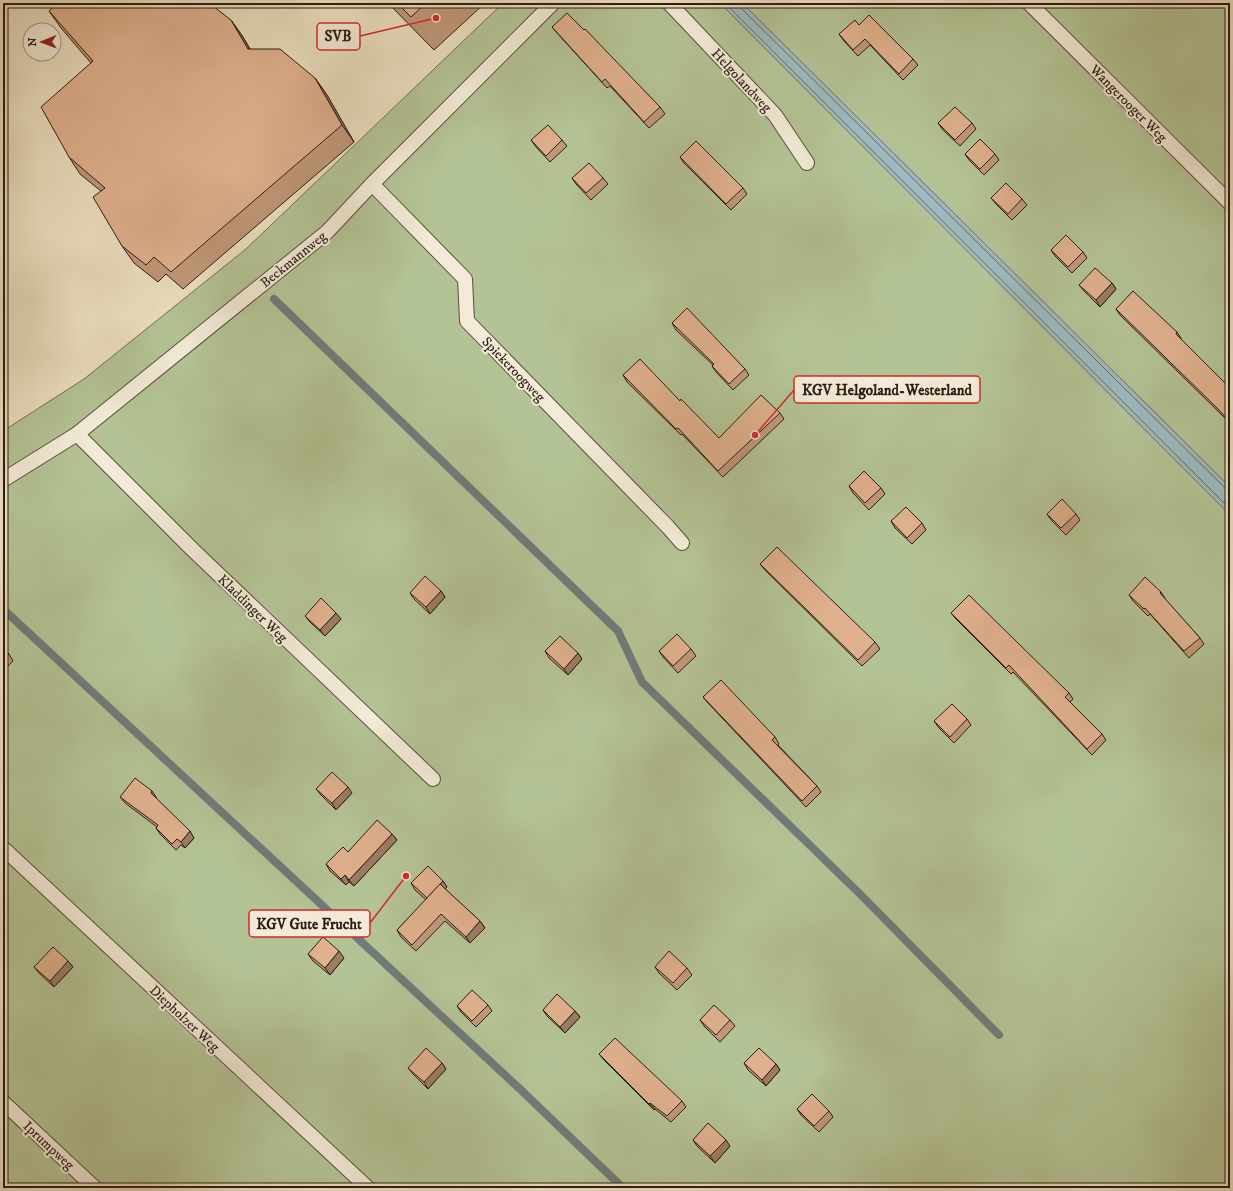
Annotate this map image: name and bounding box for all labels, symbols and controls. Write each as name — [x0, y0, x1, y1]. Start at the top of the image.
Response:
north arrow — [22, 22, 62, 62]
callout: SVB — [317, 23, 360, 50]
text: SVB — [325, 27, 351, 46]
text: N — [26, 38, 40, 47]
street label: Helgolandweg — [707, 45, 776, 117]
street label: Wangerooger Weg — [1085, 60, 1171, 146]
street label: Beckmannweg — [257, 227, 331, 292]
street label: Spiekeroogweg — [478, 333, 549, 406]
callout: KGV Helgoland-Westerland — [794, 376, 980, 403]
text: KGV Helgoland-Westerland — [802, 381, 973, 400]
street label: Kladdinger Weg — [214, 571, 291, 647]
callout: KGV Gute Frucht — [249, 910, 370, 937]
text: KGV Gute Frucht — [256, 915, 362, 934]
street label: Diepholzer Weg — [145, 981, 223, 1056]
street label: Iprumpweg — [19, 1117, 78, 1174]

